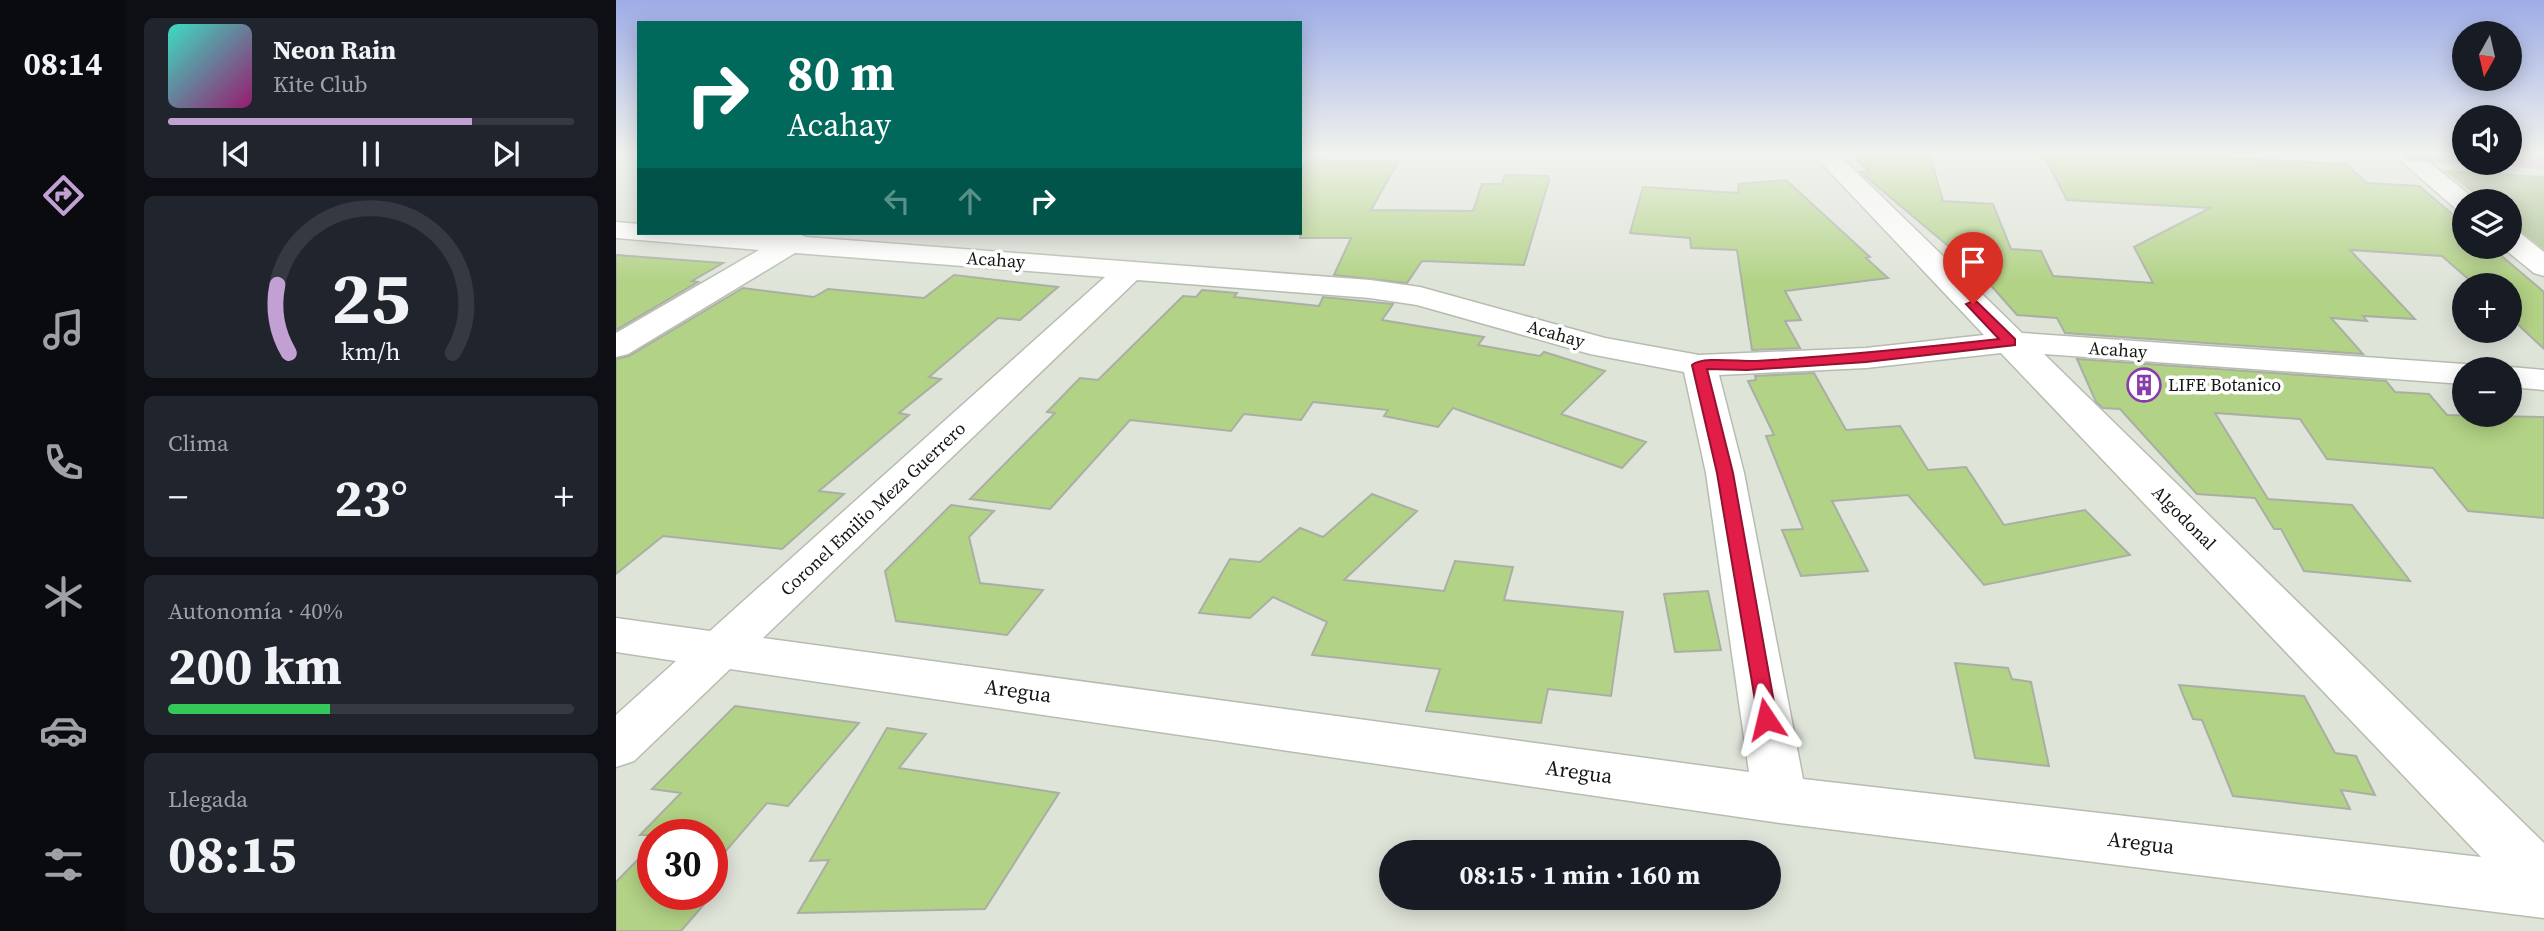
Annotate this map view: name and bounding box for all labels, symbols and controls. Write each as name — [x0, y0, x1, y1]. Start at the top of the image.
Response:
north arrow — [2452, 21, 2522, 91]
map controls — [2452, 21, 2522, 427]
text: Neon Rain — [273, 32, 396, 68]
text: 80 m — [787, 39, 895, 106]
text: 08:14 — [24, 42, 102, 86]
icon: right — [672, 49, 763, 140]
text: Kite Club — [273, 68, 368, 100]
text: Acahay — [787, 103, 891, 147]
button: sound — [2452, 105, 2522, 175]
icon: previous — [217, 135, 255, 173]
icon: pause — [352, 135, 390, 173]
icon: next — [487, 135, 525, 173]
icon: directions — [39, 171, 88, 220]
icon: left — [878, 182, 916, 220]
icon: ahead — [951, 182, 989, 220]
icon: right — [1024, 182, 1062, 220]
button: layers — [2452, 189, 2522, 259]
pin — [1943, 232, 2003, 304]
icon: arrive — [1954, 243, 1992, 281]
street label: Acahay — [966, 245, 1027, 274]
text: 25 — [332, 249, 410, 348]
button: + — [2452, 273, 2522, 343]
icon: music — [39, 305, 88, 354]
street label: Acahay — [1525, 313, 1588, 354]
text: km/h — [341, 334, 401, 368]
street label: Acahay — [2088, 335, 2149, 364]
button: − — [2452, 357, 2522, 427]
building icon: LIFE Botanico — [2125, 366, 2163, 404]
place label: LIFE Botanico — [2168, 372, 2281, 397]
street label: Coronel Emilio Meza Guerrero — [774, 416, 971, 601]
text: Clima — [168, 427, 229, 459]
icon: phone — [39, 438, 88, 487]
text: 23° — [334, 462, 408, 533]
text: − — [168, 471, 188, 523]
text: + — [554, 471, 574, 523]
street label: Algodonal — [2147, 480, 2222, 555]
icon: climate — [39, 572, 88, 621]
text: Autonomía · 40% — [168, 595, 343, 627]
text: 200 km — [168, 630, 342, 701]
street label: Aregua — [983, 671, 1054, 710]
position arrow — [1729, 682, 1803, 756]
icon: car — [39, 706, 88, 755]
street label: Aregua — [1544, 752, 1615, 791]
text: Llegada — [168, 783, 248, 815]
text: 08:15 — [168, 818, 296, 889]
speed limit sign: 30 — [637, 819, 728, 910]
street label: Aregua — [2106, 824, 2176, 861]
icon: filters — [39, 840, 88, 889]
text: 08:15 · 1 min · 160 m — [1460, 857, 1700, 893]

